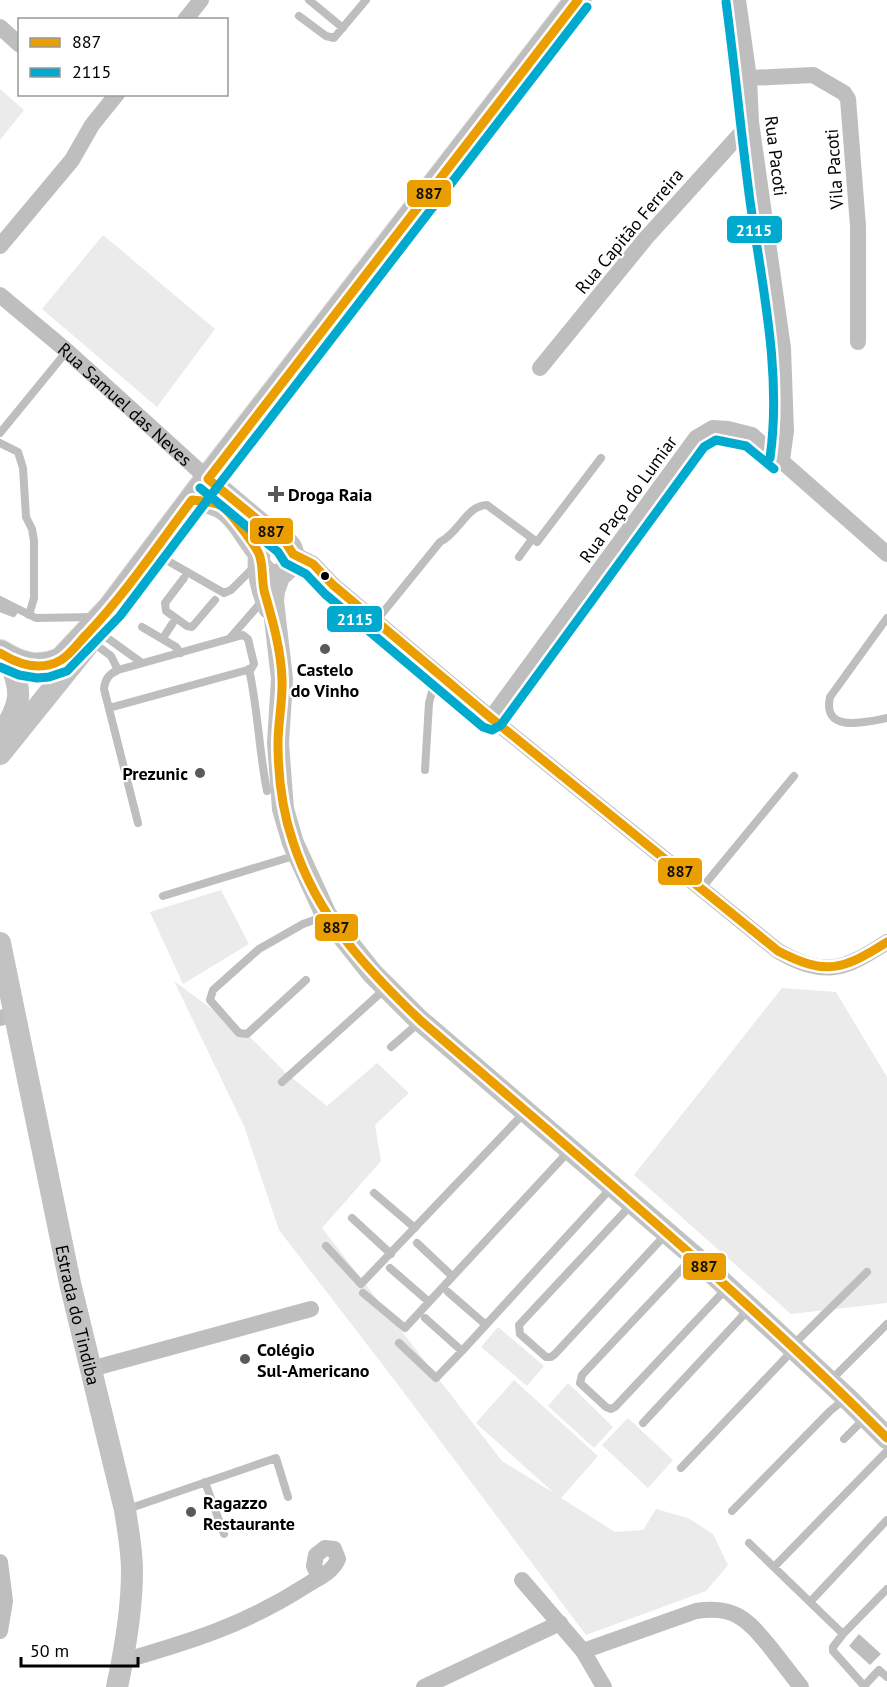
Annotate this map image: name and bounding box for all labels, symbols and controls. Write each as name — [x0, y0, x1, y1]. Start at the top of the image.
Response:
legend — [18, 18, 228, 96]
text: 887 — [72, 30, 101, 53]
text: 2115 — [72, 60, 111, 83]
street label: Rua Pacoti — [760, 115, 792, 197]
street label: Vila Pacoti — [820, 128, 848, 211]
street label: Rua Capitão Ferreira — [570, 164, 688, 298]
line badge: 887 — [406, 179, 452, 208]
text: 887 — [415, 183, 443, 203]
line badge: 2115 — [726, 215, 783, 244]
text: 2115 — [736, 220, 772, 240]
street label: Rua Samuel das Neves — [54, 337, 197, 471]
street label: Rua Paço do Lumiar — [574, 431, 682, 567]
place label: Droga Raia — [288, 483, 372, 506]
marker: Droga Raia — [269, 487, 283, 501]
line badge: 887 — [249, 517, 294, 545]
text: 887 — [257, 521, 285, 541]
unlabelled marker — [319, 570, 331, 582]
line badge: 2115 — [326, 605, 383, 633]
text: 2115 — [337, 609, 373, 629]
marker: Castelo do Vinho — [318, 642, 332, 656]
place label: Castelo do Vinho — [291, 658, 359, 702]
place label: Prezunic — [122, 762, 188, 785]
marker: Prezunic — [193, 766, 207, 780]
line badge: 887 — [657, 857, 703, 886]
text: 887 — [666, 861, 694, 881]
line badge: 887 — [314, 913, 359, 942]
text: 887 — [322, 917, 350, 937]
street label: Estrada do Tindiba — [51, 1243, 106, 1387]
line badge: 887 — [682, 1252, 727, 1281]
text: 887 — [690, 1256, 718, 1276]
place label: Colégio Sul-Americano — [257, 1338, 370, 1382]
marker: Colégio Sul-Americano — [238, 1352, 252, 1366]
place label: Ragazzo Restaurante — [203, 1491, 295, 1535]
marker: Ragazzo Restaurante — [184, 1505, 198, 1519]
scale bar — [21, 1630, 138, 1668]
text: 50 m — [30, 1639, 69, 1662]

